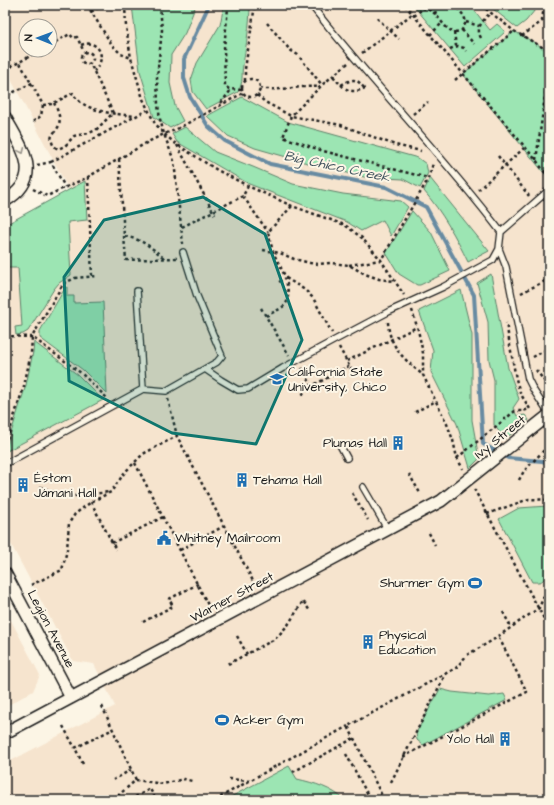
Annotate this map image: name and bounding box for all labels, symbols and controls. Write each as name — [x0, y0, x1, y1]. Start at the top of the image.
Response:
north arrow — [18, 18, 58, 58]
text: N — [21, 34, 36, 41]
water label: Big Chico Creek — [282, 146, 392, 188]
one-way arrow — [18, 148, 26, 155]
place label: California State University, Chico — [288, 363, 387, 397]
school or university icon: California State University, Chico — [269, 371, 285, 387]
street label: Ivy Street — [471, 410, 531, 464]
place label: Plumas Hall — [323, 434, 387, 452]
building icon: Plumas Hall — [390, 435, 406, 451]
place label: Éstom Jámani Hall — [34, 469, 96, 502]
place label: Tehama Hall — [253, 471, 322, 489]
building icon: Tehama Hall — [234, 472, 250, 488]
building icon: Éstom Jámani Hall — [15, 477, 31, 493]
place label: Whitney Mailroom — [175, 529, 281, 548]
public building icon: Whitney Mailroom — [156, 530, 172, 546]
street label: Warner Street — [187, 567, 278, 627]
place label: Shurmer Gym — [380, 574, 465, 593]
sports icon: Shurmer Gym — [467, 575, 483, 591]
street label: Legion Avenue — [22, 587, 79, 672]
place label: Physical Education — [379, 626, 436, 659]
building icon: Physical Education — [360, 634, 376, 650]
place label: Acker Gym — [233, 711, 304, 730]
sports icon: Acker Gym — [214, 712, 230, 728]
place label: Yolo Hall — [447, 730, 494, 748]
building icon: Yolo Hall — [497, 731, 513, 747]

